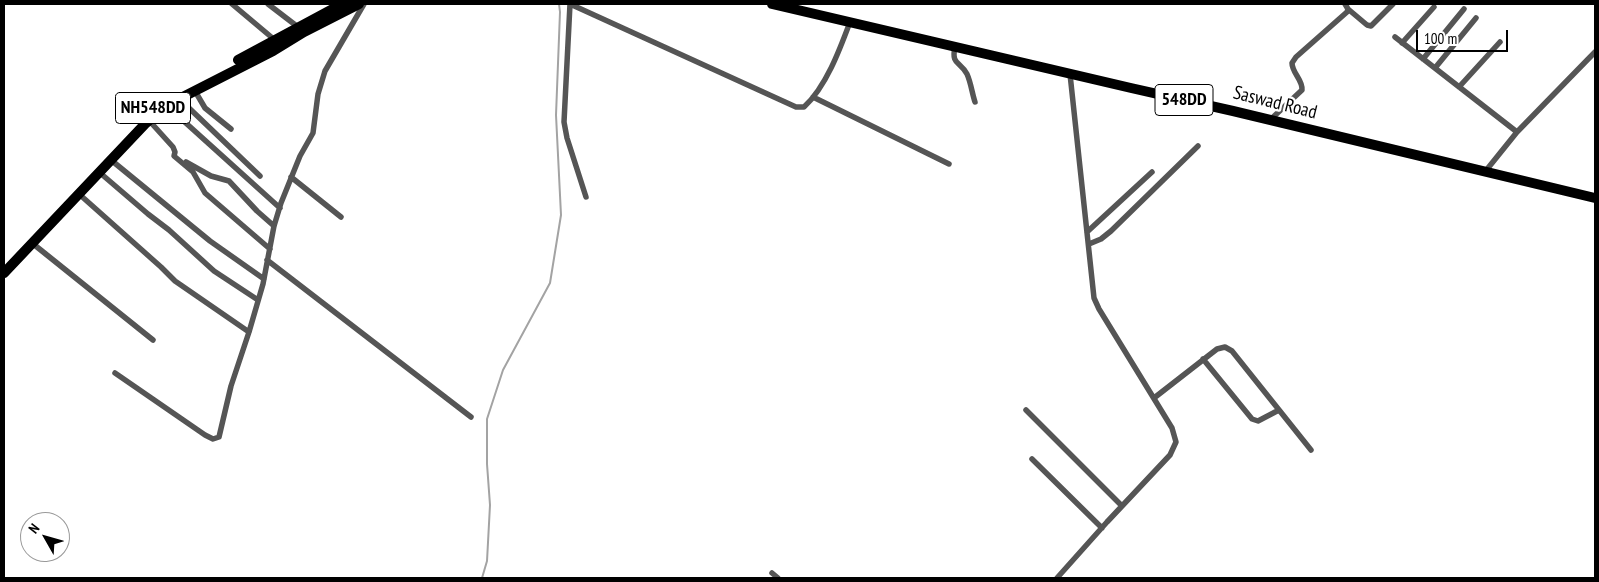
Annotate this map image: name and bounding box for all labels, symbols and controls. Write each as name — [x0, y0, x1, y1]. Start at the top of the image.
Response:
scale bar — [1419, 20, 1512, 52]
text: 100 m — [1424, 29, 1457, 48]
street label: Saswad Road — [1231, 82, 1319, 124]
road number: 548DD — [1155, 84, 1213, 116]
road number: NH548DD — [116, 92, 190, 124]
north arrow — [20, 512, 70, 562]
text: N — [25, 520, 43, 537]

